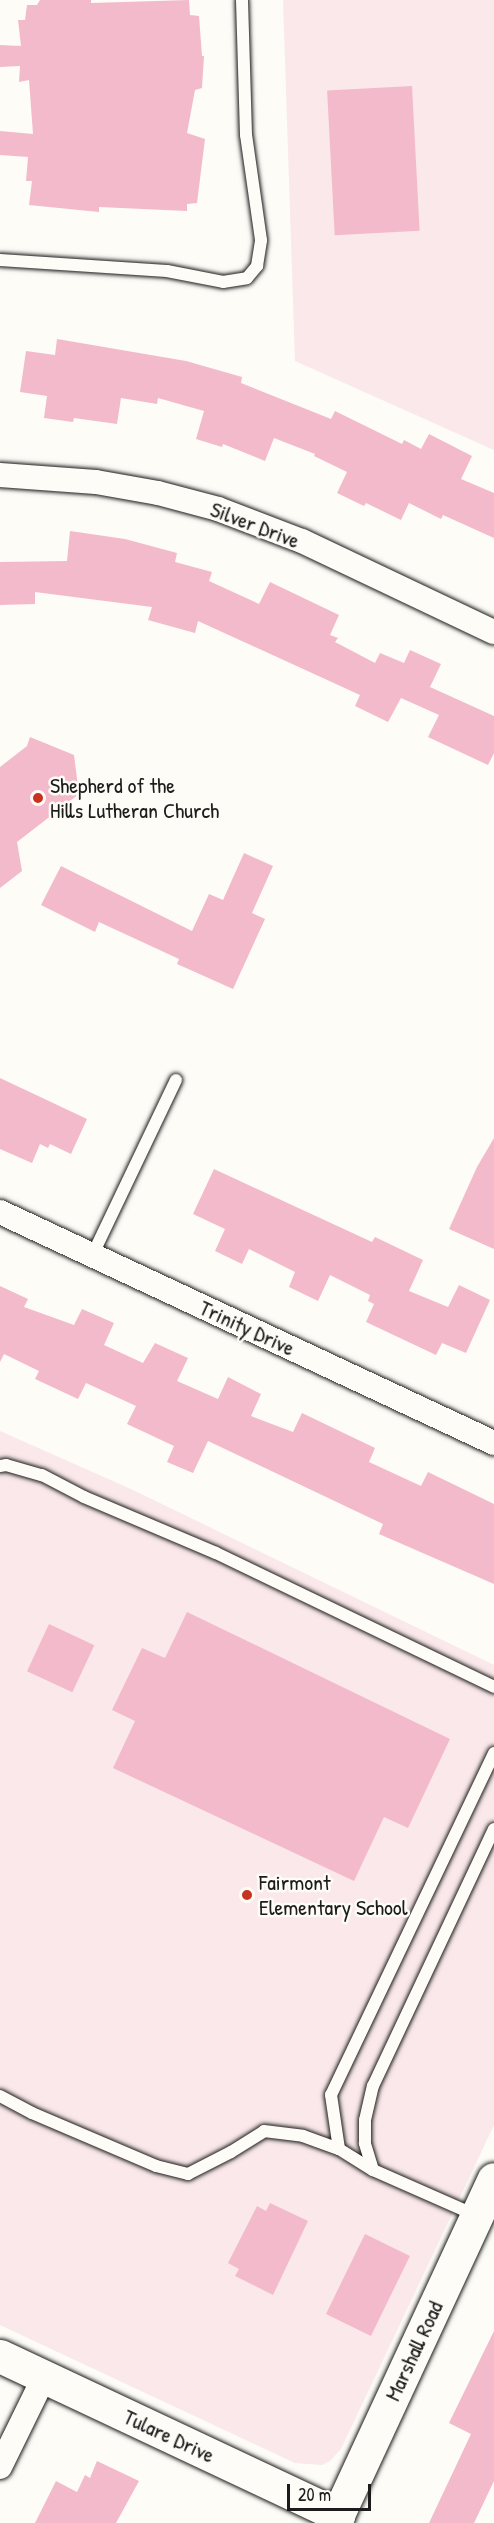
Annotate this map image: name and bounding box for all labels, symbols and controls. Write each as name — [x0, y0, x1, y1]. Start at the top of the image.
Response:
street label: Silver Drive — [207, 496, 303, 554]
place label: Shepherd of the Hills Lutheran Church — [50, 772, 219, 824]
marker: Shepherd of the Hills Lutheran Church — [31, 791, 45, 805]
street label: Trinity Drive — [195, 1295, 299, 1361]
place label: Fairmont Elementary School — [259, 1869, 407, 1921]
marker: Fairmont Elementary School — [240, 1888, 254, 1902]
street label: Marshall Road — [379, 2297, 449, 2405]
street label: Tulare Drive — [119, 2403, 219, 2469]
scale bar — [290, 2472, 374, 2510]
text: 20 m — [298, 2482, 331, 2507]

